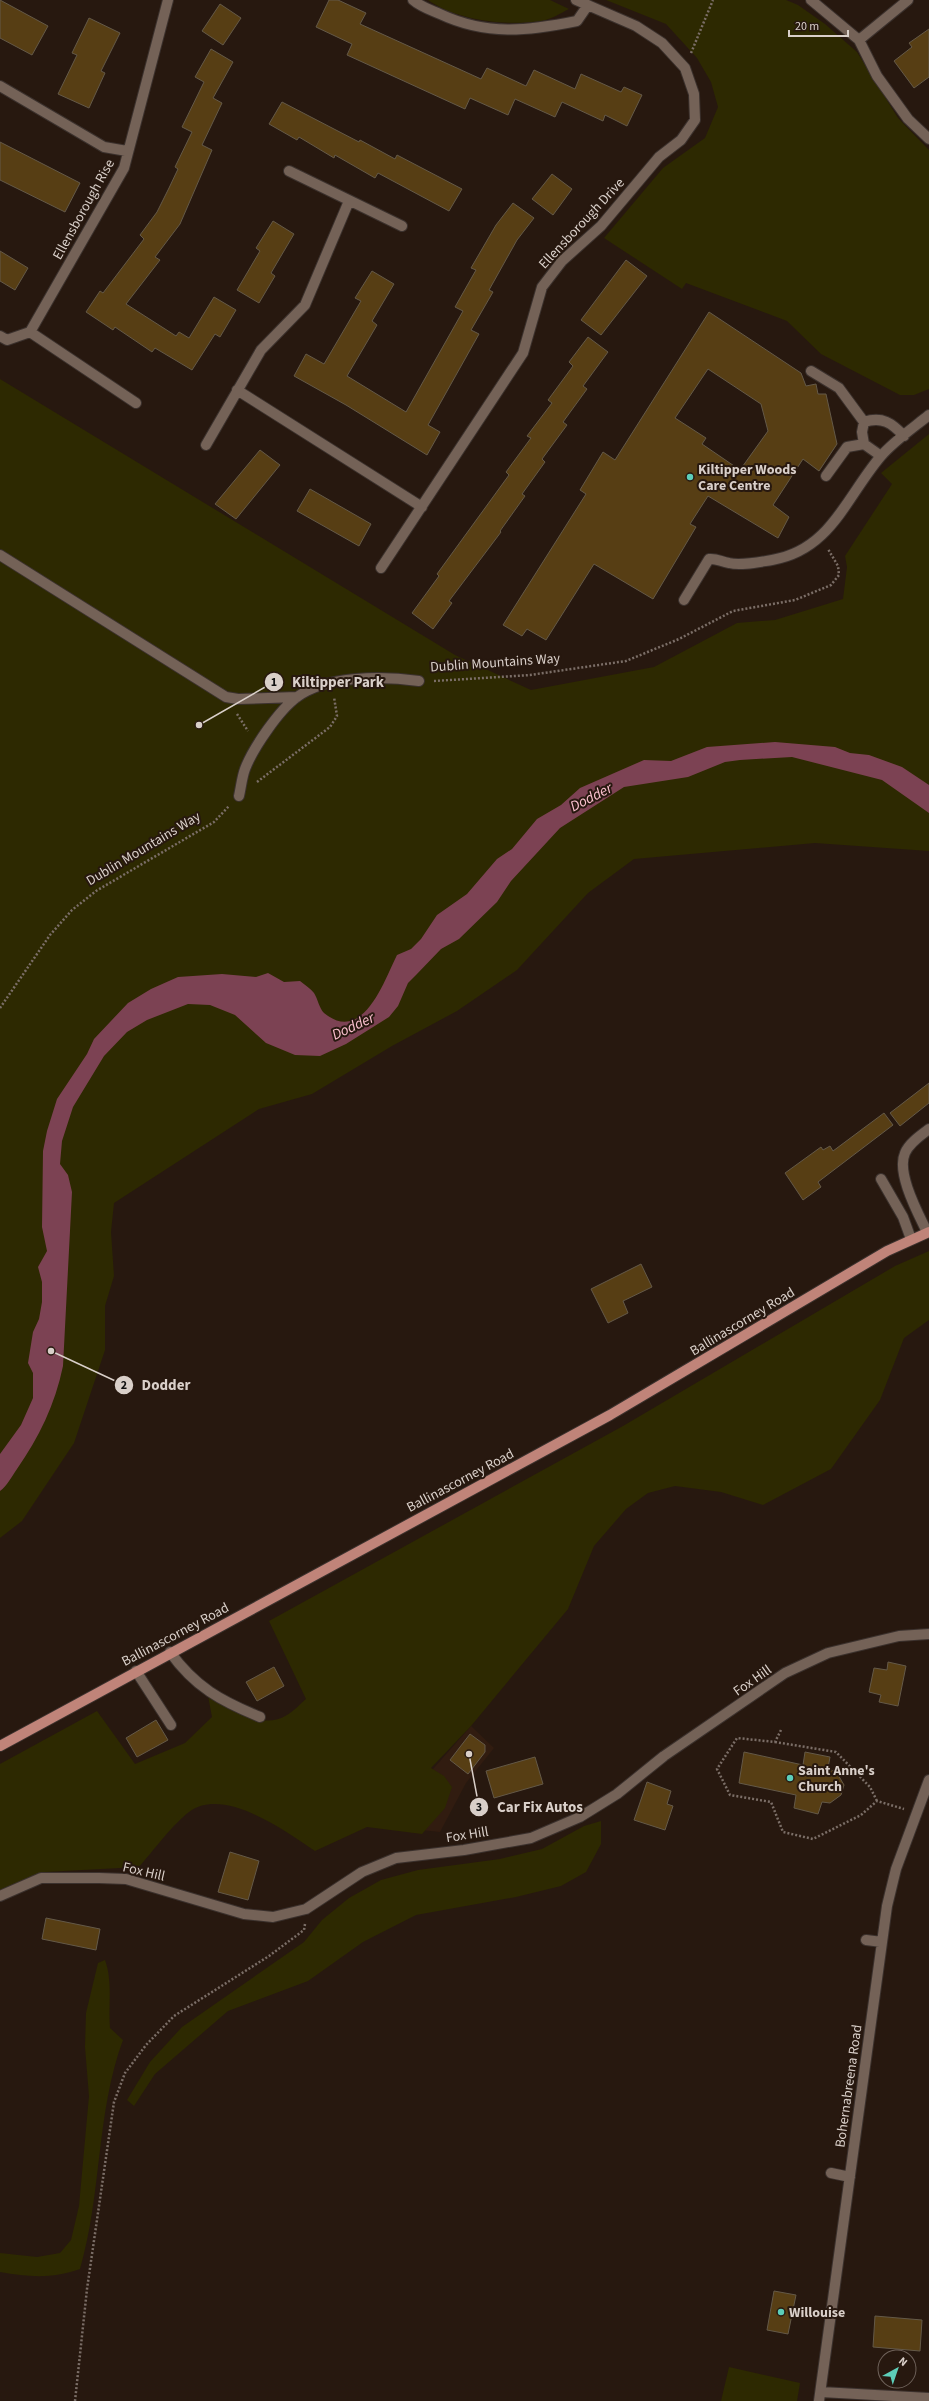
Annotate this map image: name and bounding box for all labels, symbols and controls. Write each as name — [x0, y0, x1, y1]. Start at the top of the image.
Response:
scale bar — [789, 12, 848, 38]
text: 20 m — [795, 18, 819, 35]
street label: Ellensborough Rise — [48, 156, 120, 263]
street label: Ellensborough Drive — [534, 174, 629, 274]
place label: Kiltipper Woods Care Centre — [698, 460, 797, 496]
marker: Kiltipper Woods Care Centre — [685, 472, 695, 482]
street label: Dublin Mountains Way — [429, 648, 561, 678]
callout: Kiltipper Park — [264, 669, 392, 696]
text: Kiltipper Park — [292, 672, 385, 693]
text: 1 — [271, 674, 277, 691]
water label: Dodder — [566, 777, 617, 817]
street label: Dublin Mountains Way — [83, 807, 205, 891]
water label: Dodder — [328, 1007, 379, 1045]
street label: Ballinascorney Road — [686, 1283, 799, 1361]
callout: Dodder — [114, 1371, 198, 1398]
text: Dodder — [142, 1375, 190, 1396]
text: 2 — [121, 1377, 127, 1394]
street label: Ballinascorney Road — [403, 1444, 518, 1518]
street label: Ballinascorney Road — [118, 1598, 233, 1672]
street label: Fox Hill — [729, 1660, 776, 1701]
place label: Saint Anne's Church — [798, 1761, 875, 1797]
marker: Saint Anne's Church — [785, 1773, 795, 1783]
callout: Car Fix Autos — [469, 1793, 591, 1820]
text: Car Fix Autos — [497, 1797, 583, 1818]
text: 3 — [476, 1799, 482, 1816]
street label: Fox Hill — [444, 1822, 490, 1848]
street label: Fox Hill — [121, 1857, 167, 1887]
street label: Bohernabreena Road — [830, 2023, 868, 2149]
place label: Willouise — [789, 2303, 845, 2323]
marker: Willouise — [776, 2307, 786, 2317]
north arrow — [877, 2349, 917, 2389]
text: N — [895, 2354, 911, 2370]

